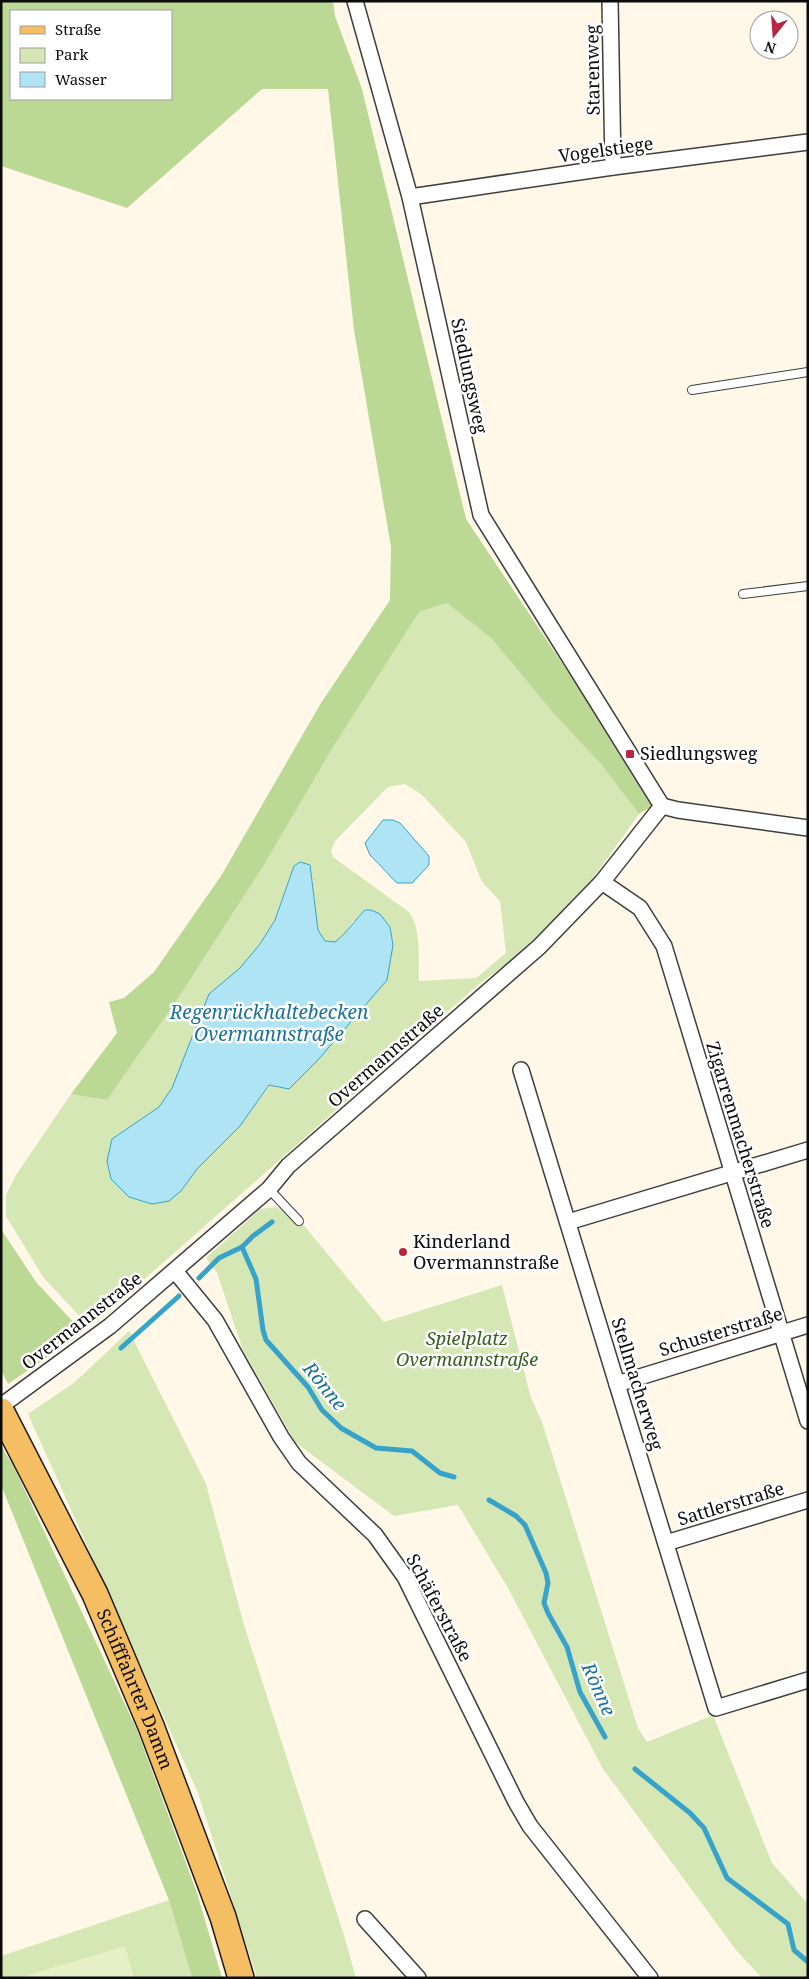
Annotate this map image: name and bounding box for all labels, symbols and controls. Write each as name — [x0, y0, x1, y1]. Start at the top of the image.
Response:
legend — [10, 10, 172, 100]
north arrow — [749, 10, 799, 60]
text: Straße — [55, 19, 101, 39]
street label: Starenweg — [579, 24, 605, 116]
text: N — [762, 37, 778, 59]
text: Park — [55, 44, 89, 64]
text: Wasser — [55, 69, 107, 89]
street label: Vogelstiege — [557, 130, 655, 168]
street label: Siedlungsweg — [446, 316, 494, 436]
place label: Siedlungsweg — [640, 741, 758, 765]
marker: Siedlungsweg — [624, 748, 636, 760]
street label: Overmannstraße — [322, 998, 448, 1112]
water label: Regenrückhaltebecken Overmannstraße — [169, 999, 369, 1047]
street label: Zigarrenmacherstraße — [701, 1038, 781, 1231]
place label: Kinderland Overmannstraße — [413, 1229, 559, 1274]
marker: Kinderland Overmannstraße — [397, 1246, 409, 1258]
street label: Overmannstraße — [16, 1266, 146, 1375]
street label: Schusterstraße — [656, 1301, 785, 1361]
street label: Stellmacherweg — [606, 1315, 670, 1453]
park label: Spielplatz Overmannstraße — [396, 1326, 538, 1371]
water label: Rönne — [297, 1355, 353, 1416]
street label: Sattlerstraße — [674, 1475, 787, 1531]
street label: Schäferstraße — [401, 1549, 478, 1666]
street label: Schifffahrter Damm — [92, 1605, 179, 1773]
water label: Rönne — [575, 1657, 622, 1720]

